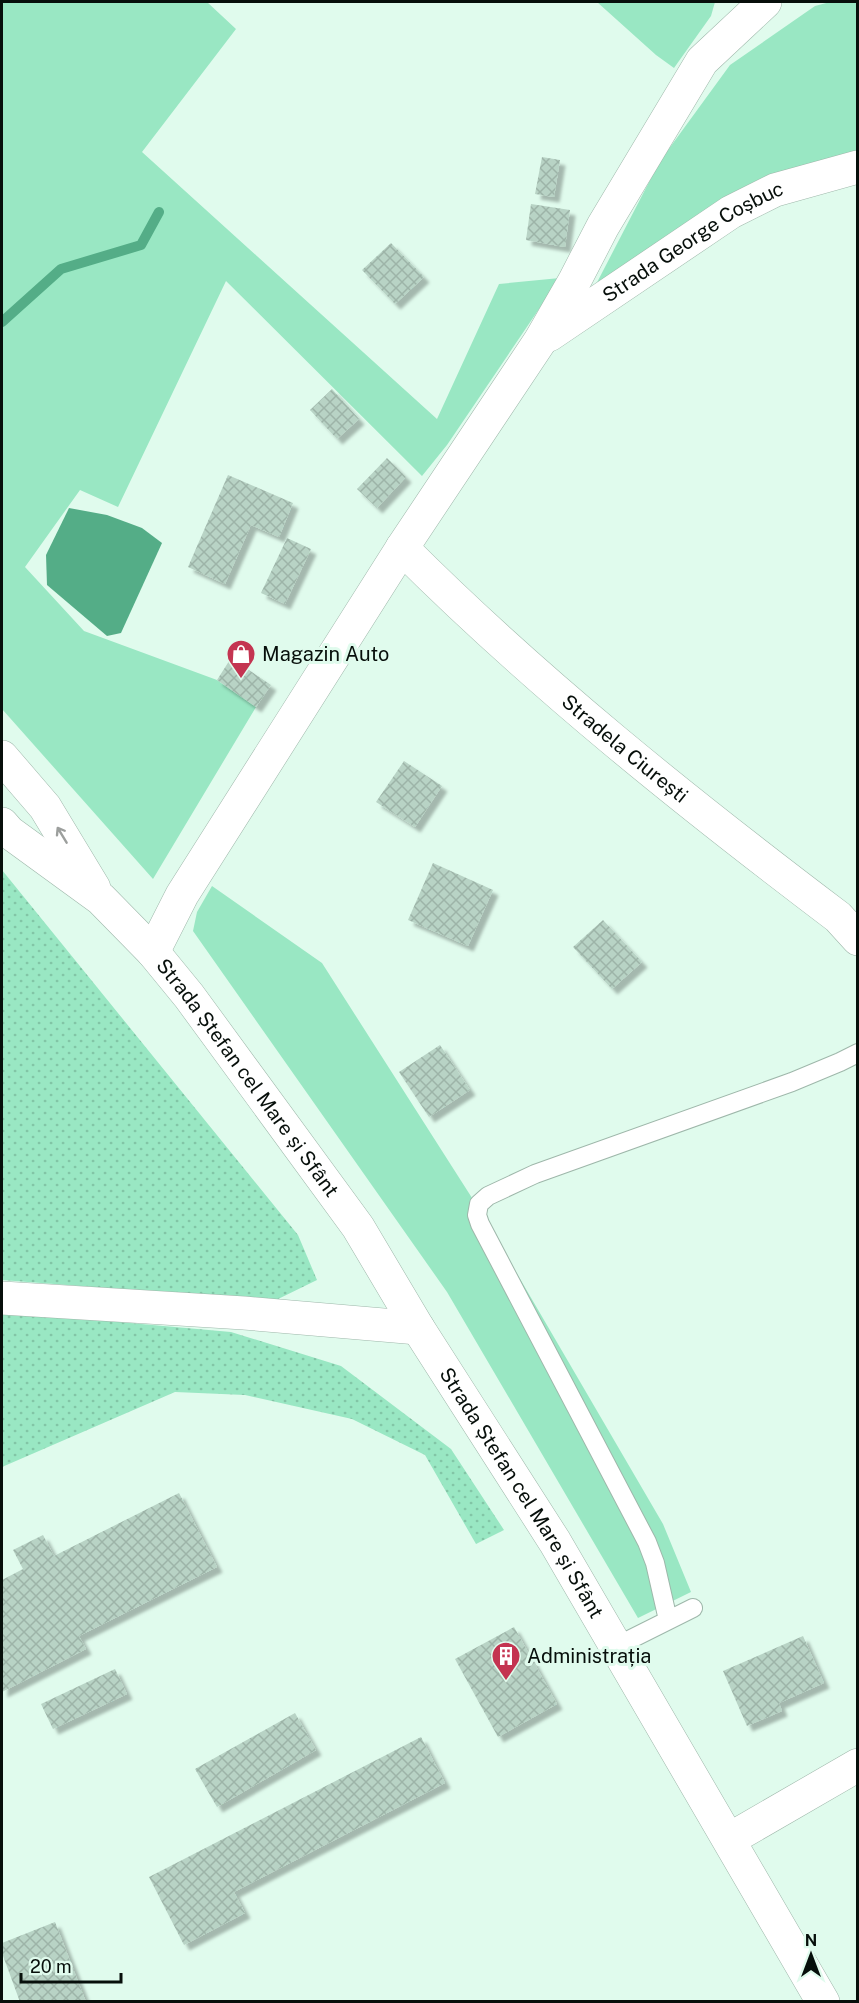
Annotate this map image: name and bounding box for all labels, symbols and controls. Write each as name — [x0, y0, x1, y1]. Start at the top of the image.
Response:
street label: Strada George Coșbuc — [598, 176, 786, 307]
shop icon: Magazin Auto — [225, 638, 257, 680]
place label: Magazin Auto — [262, 642, 389, 666]
street label: Stradela Ciurești — [557, 689, 693, 808]
one-way arrow — [56, 827, 68, 844]
street label: Strada Ștefan cel Mare și Sfânt — [151, 954, 344, 1201]
street label: Strada Ștefan cel Mare și Sfânt — [435, 1363, 609, 1622]
building icon: Administrația — [490, 1640, 522, 1682]
place label: Administrația — [527, 1644, 651, 1668]
north arrow — [781, 1925, 841, 1985]
text: N — [805, 1931, 817, 1950]
scale bar — [21, 1946, 122, 1984]
text: 20 m — [30, 1956, 72, 1977]

